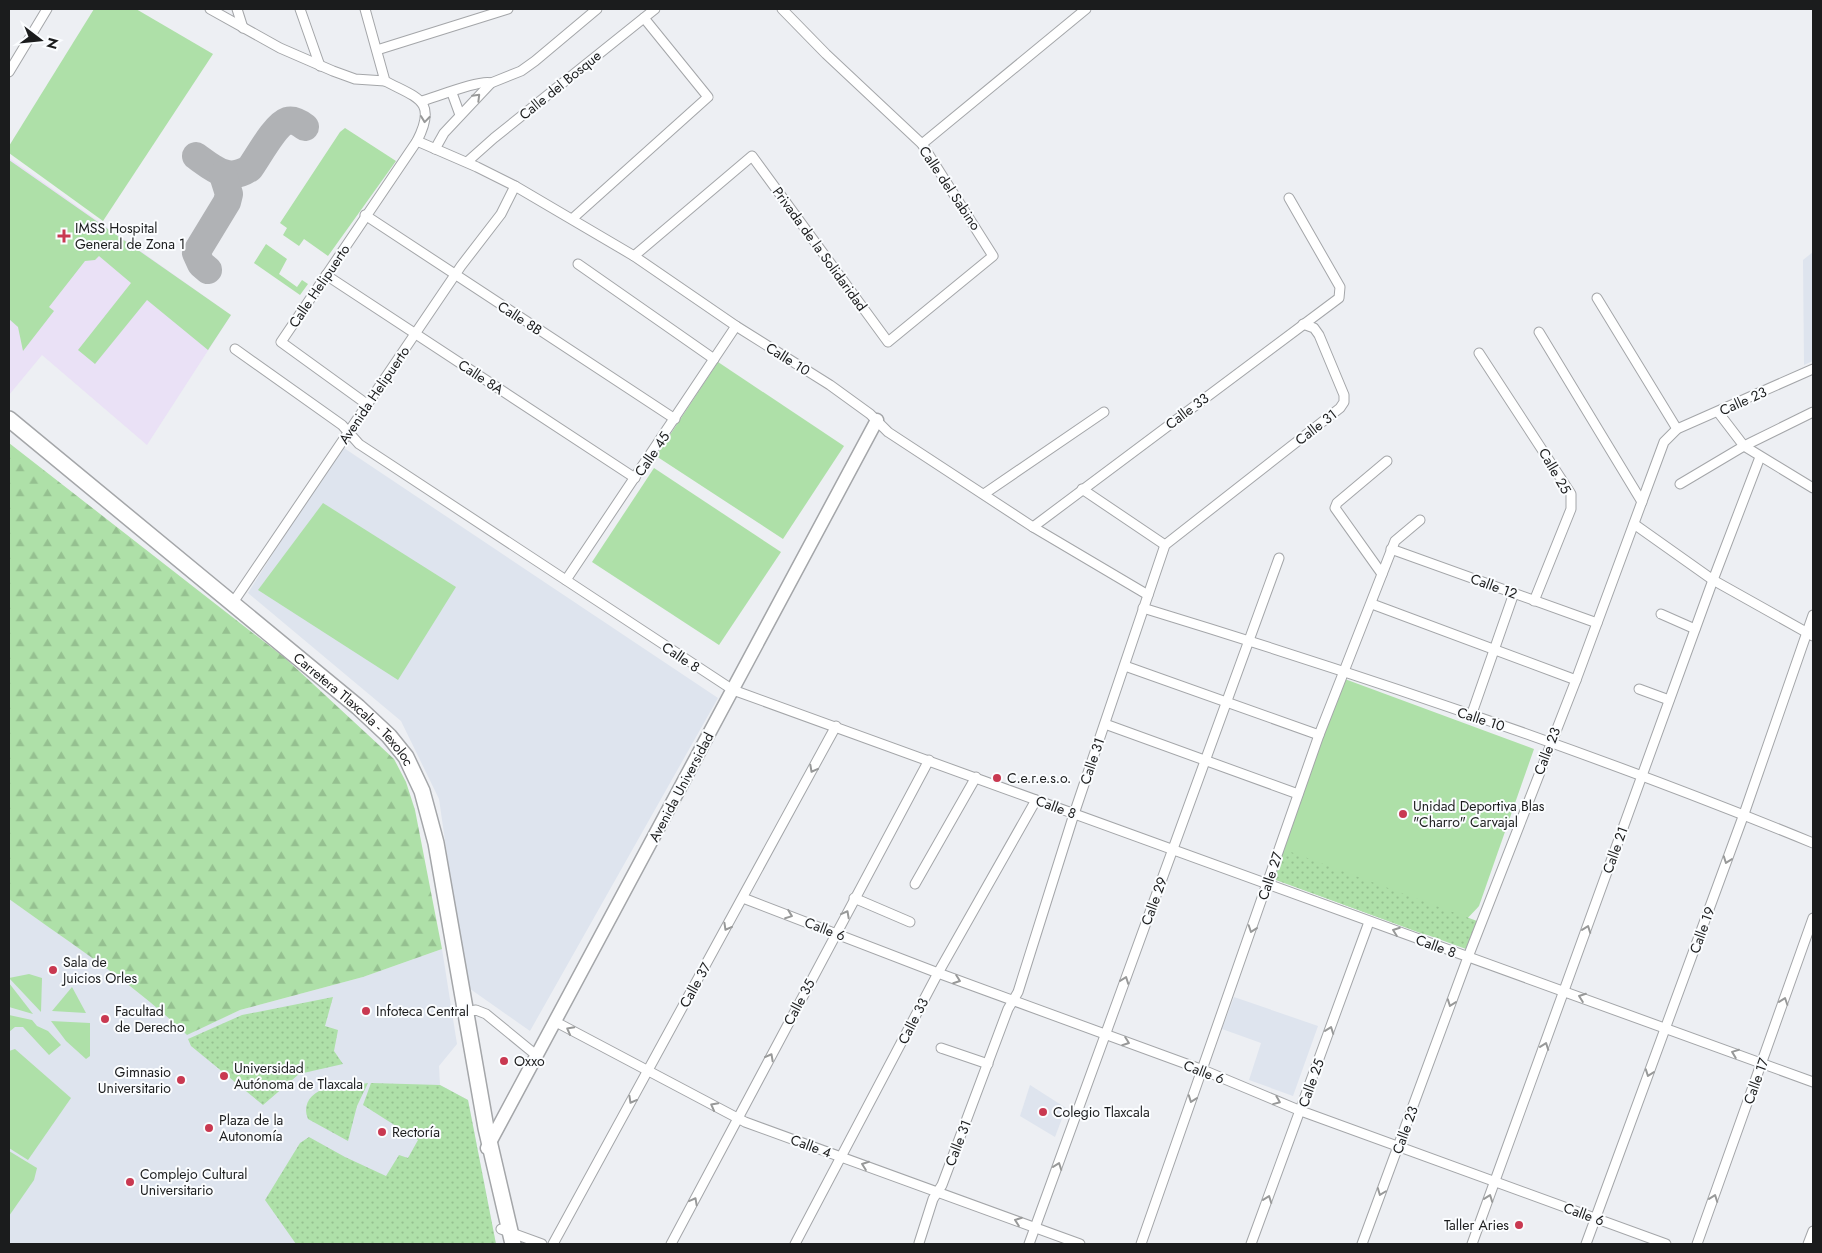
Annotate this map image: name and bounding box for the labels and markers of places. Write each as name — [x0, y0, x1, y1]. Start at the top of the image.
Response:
place label: IMSS Hospital General de Zona 1 — [75, 218, 185, 254]
marker: IMSS Hospital General de Zona 1 — [57, 229, 71, 243]
place label: C.e.r.e.s.o. — [1007, 768, 1071, 788]
marker: C.e.r.e.s.o. — [991, 772, 1003, 784]
place label: Unidad Deportiva Blas "Charro" Carvajal — [1413, 796, 1545, 832]
marker: Unidad Deportiva Blas "Charro" Carvajal — [1397, 808, 1409, 820]
place label: Sala de Juicios Orles — [61, 952, 137, 988]
marker: Sala de Juicios Orles — [47, 964, 59, 976]
place label: Facultad de Derecho — [115, 1001, 185, 1037]
place label: Infoteca Central — [376, 1001, 469, 1021]
marker: Infoteca Central — [360, 1005, 372, 1017]
marker: Facultad de Derecho — [99, 1013, 111, 1025]
place label: Oxxo — [514, 1051, 545, 1071]
marker: Oxxo — [498, 1055, 510, 1067]
place label: Universidad Autónoma de Tlaxcala — [234, 1058, 363, 1094]
place label: Gimnasio Universitario — [98, 1062, 171, 1098]
marker: Universidad Autónoma de Tlaxcala — [218, 1070, 230, 1082]
marker: Gimnasio Universitario — [175, 1074, 187, 1086]
place label: Colegio Tlaxcala — [1053, 1102, 1150, 1122]
marker: Colegio Tlaxcala — [1037, 1106, 1049, 1118]
place label: Plaza de la Autonomía — [219, 1110, 283, 1146]
marker: Plaza de la Autonomía — [203, 1122, 215, 1134]
place label: Rectoría — [392, 1122, 440, 1142]
marker: Rectoría — [376, 1126, 388, 1138]
place label: Complejo Cultural Universitario — [140, 1164, 248, 1200]
marker: Complejo Cultural Universitario — [124, 1176, 136, 1188]
place label: Taller Aries — [1444, 1215, 1509, 1235]
marker: Taller Aries — [1513, 1219, 1525, 1231]

